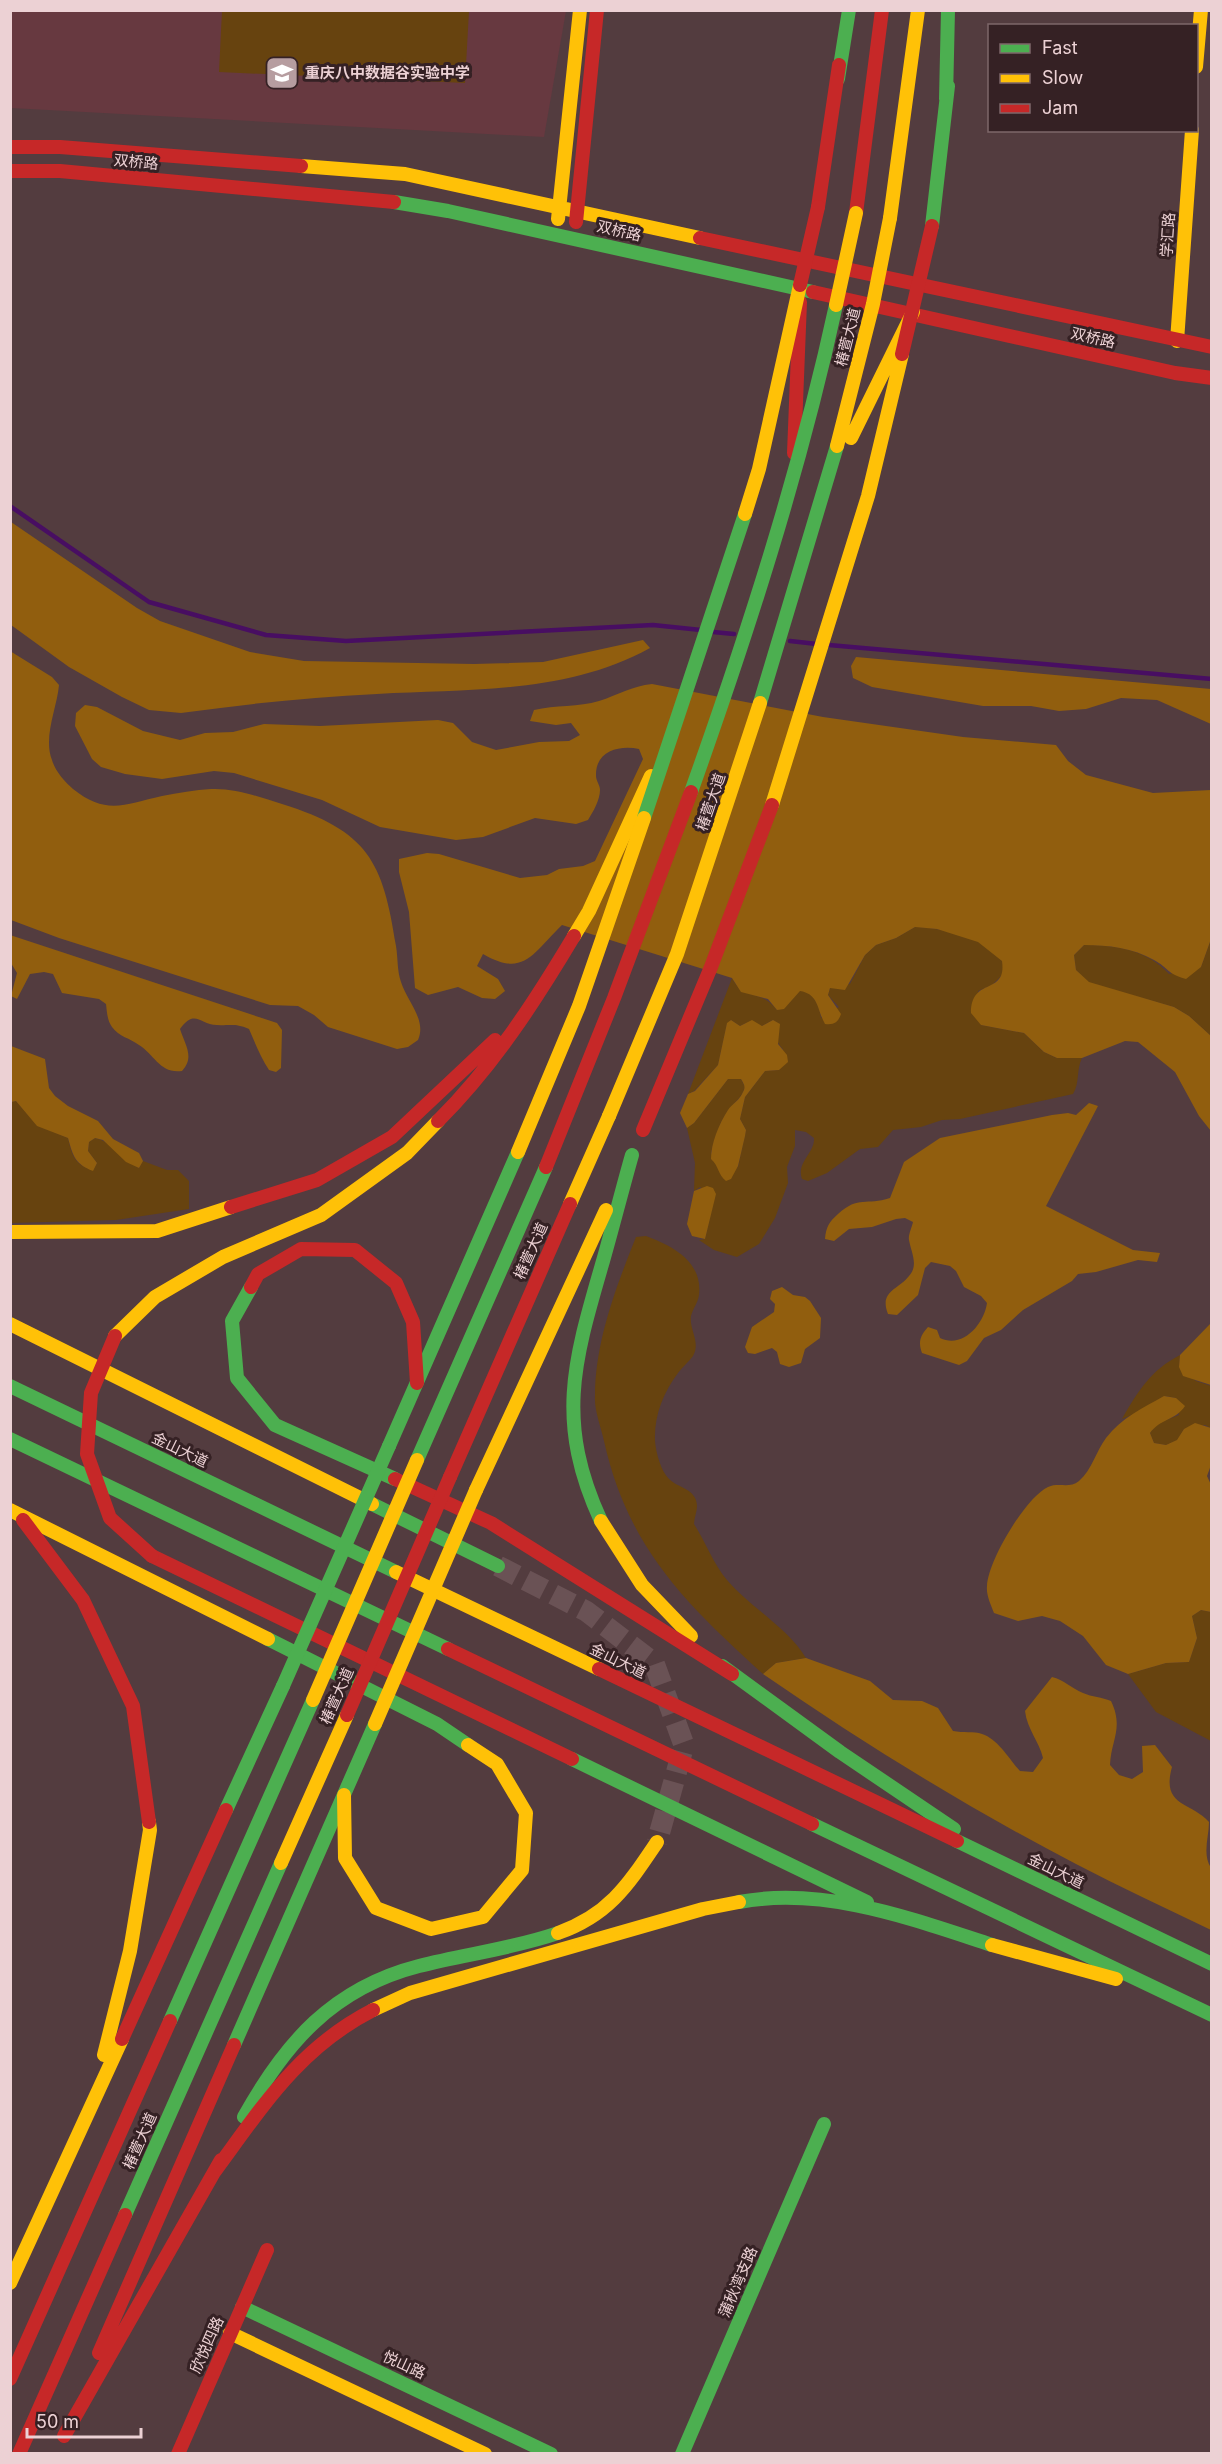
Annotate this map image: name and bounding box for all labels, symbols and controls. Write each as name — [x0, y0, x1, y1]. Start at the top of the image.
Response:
legend — [988, 24, 1198, 132]
text: Fast — [1042, 37, 1078, 58]
school or university icon: 重庆八中数据谷实验中学 — [264, 55, 300, 91]
place label: 重庆八中数据谷实验中学 — [305, 63, 470, 82]
text: Slow — [1042, 67, 1083, 88]
text: Jam — [1042, 97, 1078, 118]
street label: 双桥路 — [113, 150, 159, 173]
street label: 学汇路 — [1156, 212, 1179, 258]
street label: 双桥路 — [595, 216, 643, 245]
street label: 椿萱大道 — [831, 305, 864, 368]
street label: 双桥路 — [1069, 323, 1117, 352]
street label: 椿萱大道 — [692, 770, 729, 833]
street label: 椿萱大道 — [510, 1220, 551, 1282]
street label: 金山大道 — [149, 1428, 211, 1471]
street label: 金山大道 — [587, 1639, 649, 1682]
street label: 椿萱大道 — [316, 1665, 357, 1727]
street label: 金山大道 — [1025, 1849, 1087, 1892]
street label: 椿萱大道 — [119, 2110, 160, 2172]
street label: 蒲秋湾支路 — [714, 2244, 761, 2320]
street label: 欣悦四路 — [186, 2314, 227, 2376]
street label: 悦山路 — [380, 2346, 429, 2383]
scale bar — [27, 2401, 141, 2439]
text: 50 m — [36, 2411, 79, 2432]

